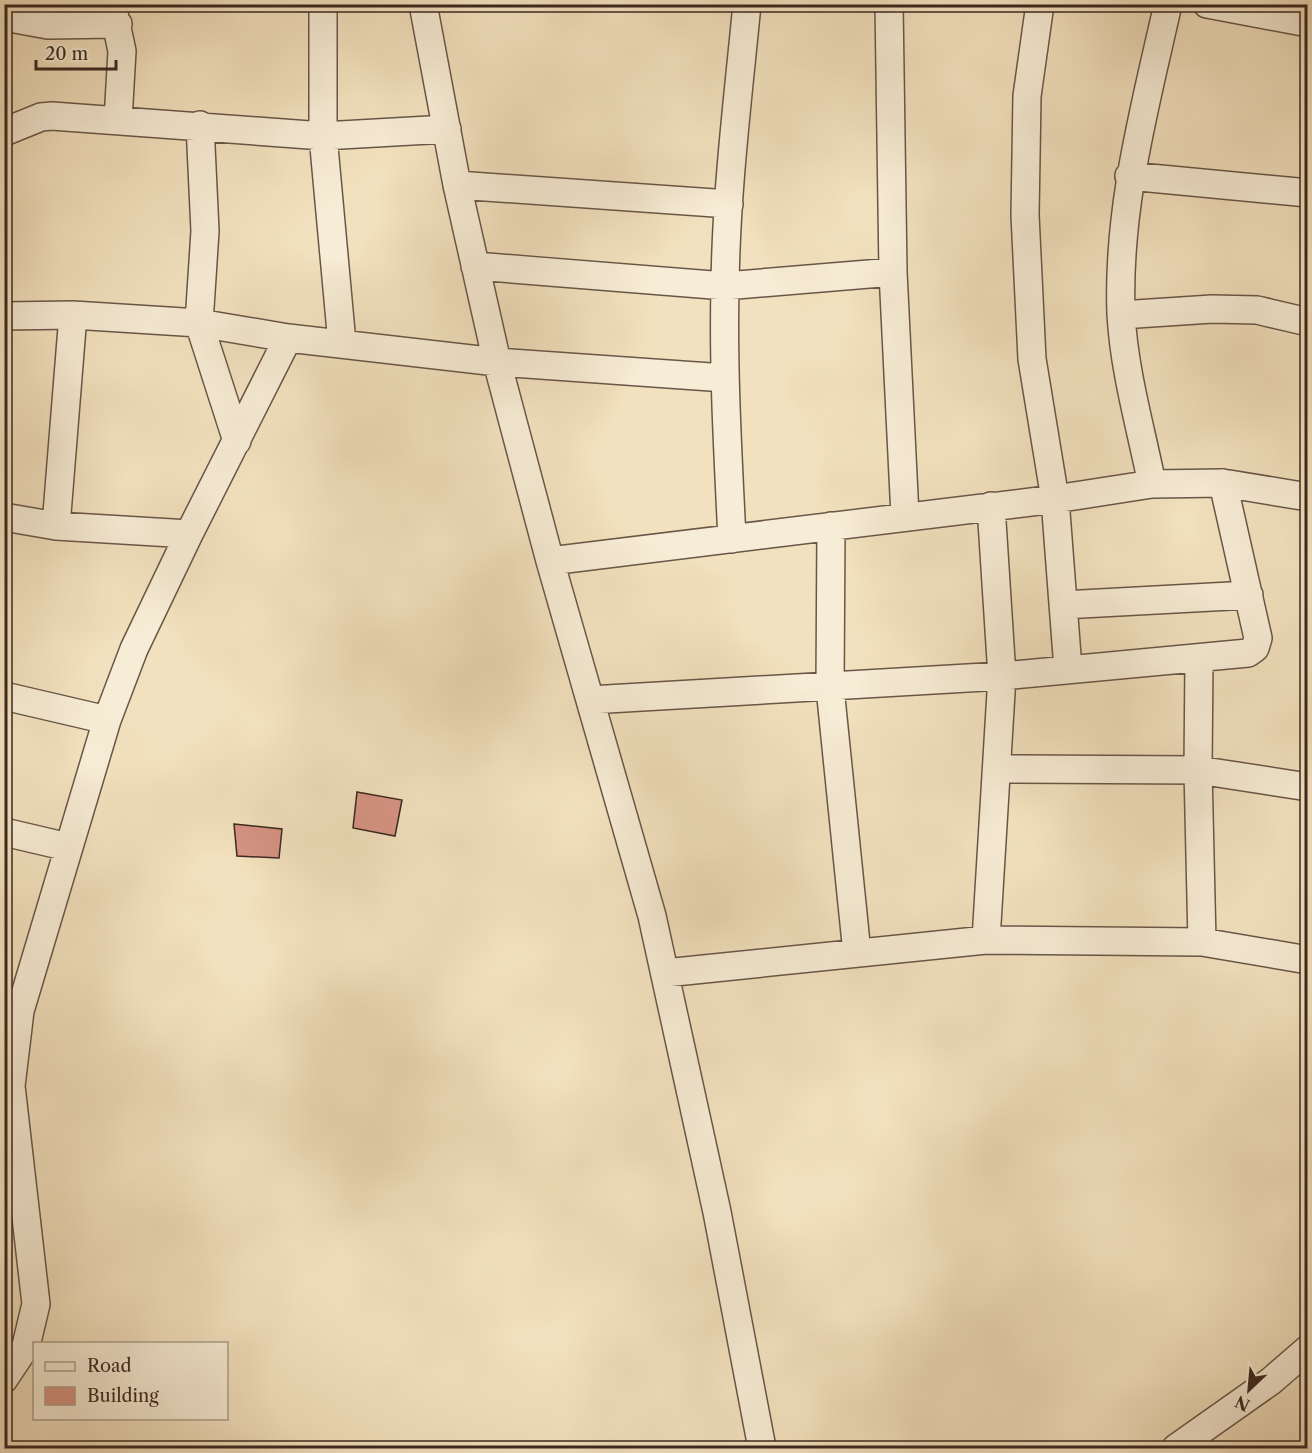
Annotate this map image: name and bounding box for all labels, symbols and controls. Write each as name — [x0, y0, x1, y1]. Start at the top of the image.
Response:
scale bar — [36, 33, 116, 71]
text: 20 m — [45, 43, 89, 65]
legend — [33, 1342, 228, 1420]
text: Road — [87, 1355, 132, 1377]
north arrow — [1219, 1360, 1279, 1420]
text: Building — [87, 1385, 159, 1407]
text: N — [1232, 1391, 1253, 1416]

